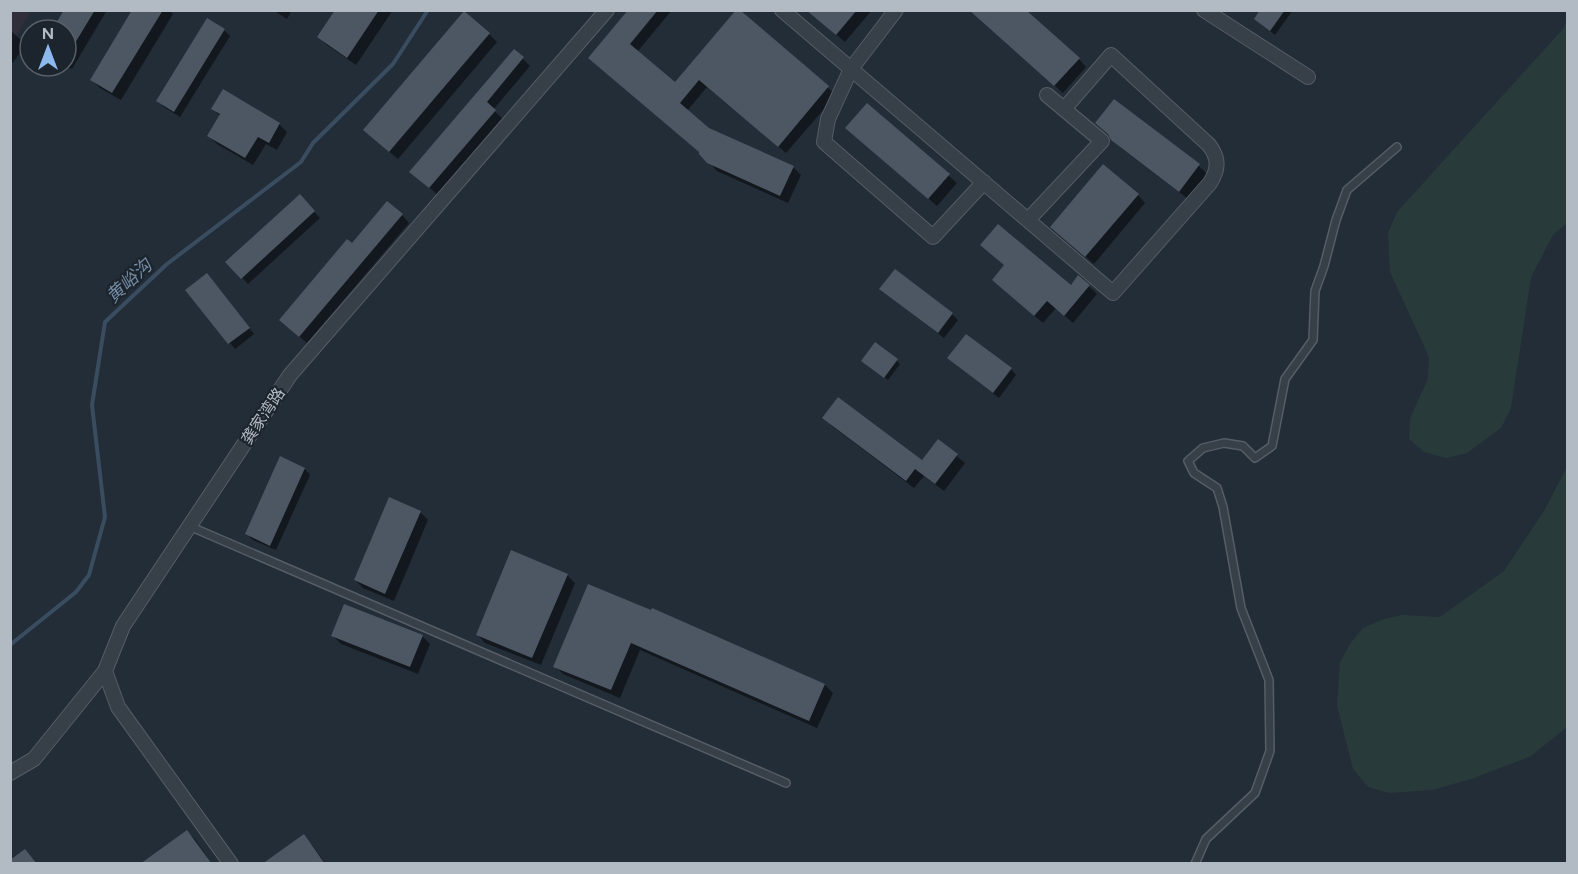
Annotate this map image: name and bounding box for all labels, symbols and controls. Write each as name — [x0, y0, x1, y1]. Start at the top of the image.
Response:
north arrow — [18, 18, 78, 78]
text: N — [42, 24, 54, 43]
water label: 黄峪沟 — [102, 253, 158, 307]
street label: 龚家湾路 — [237, 384, 289, 448]

